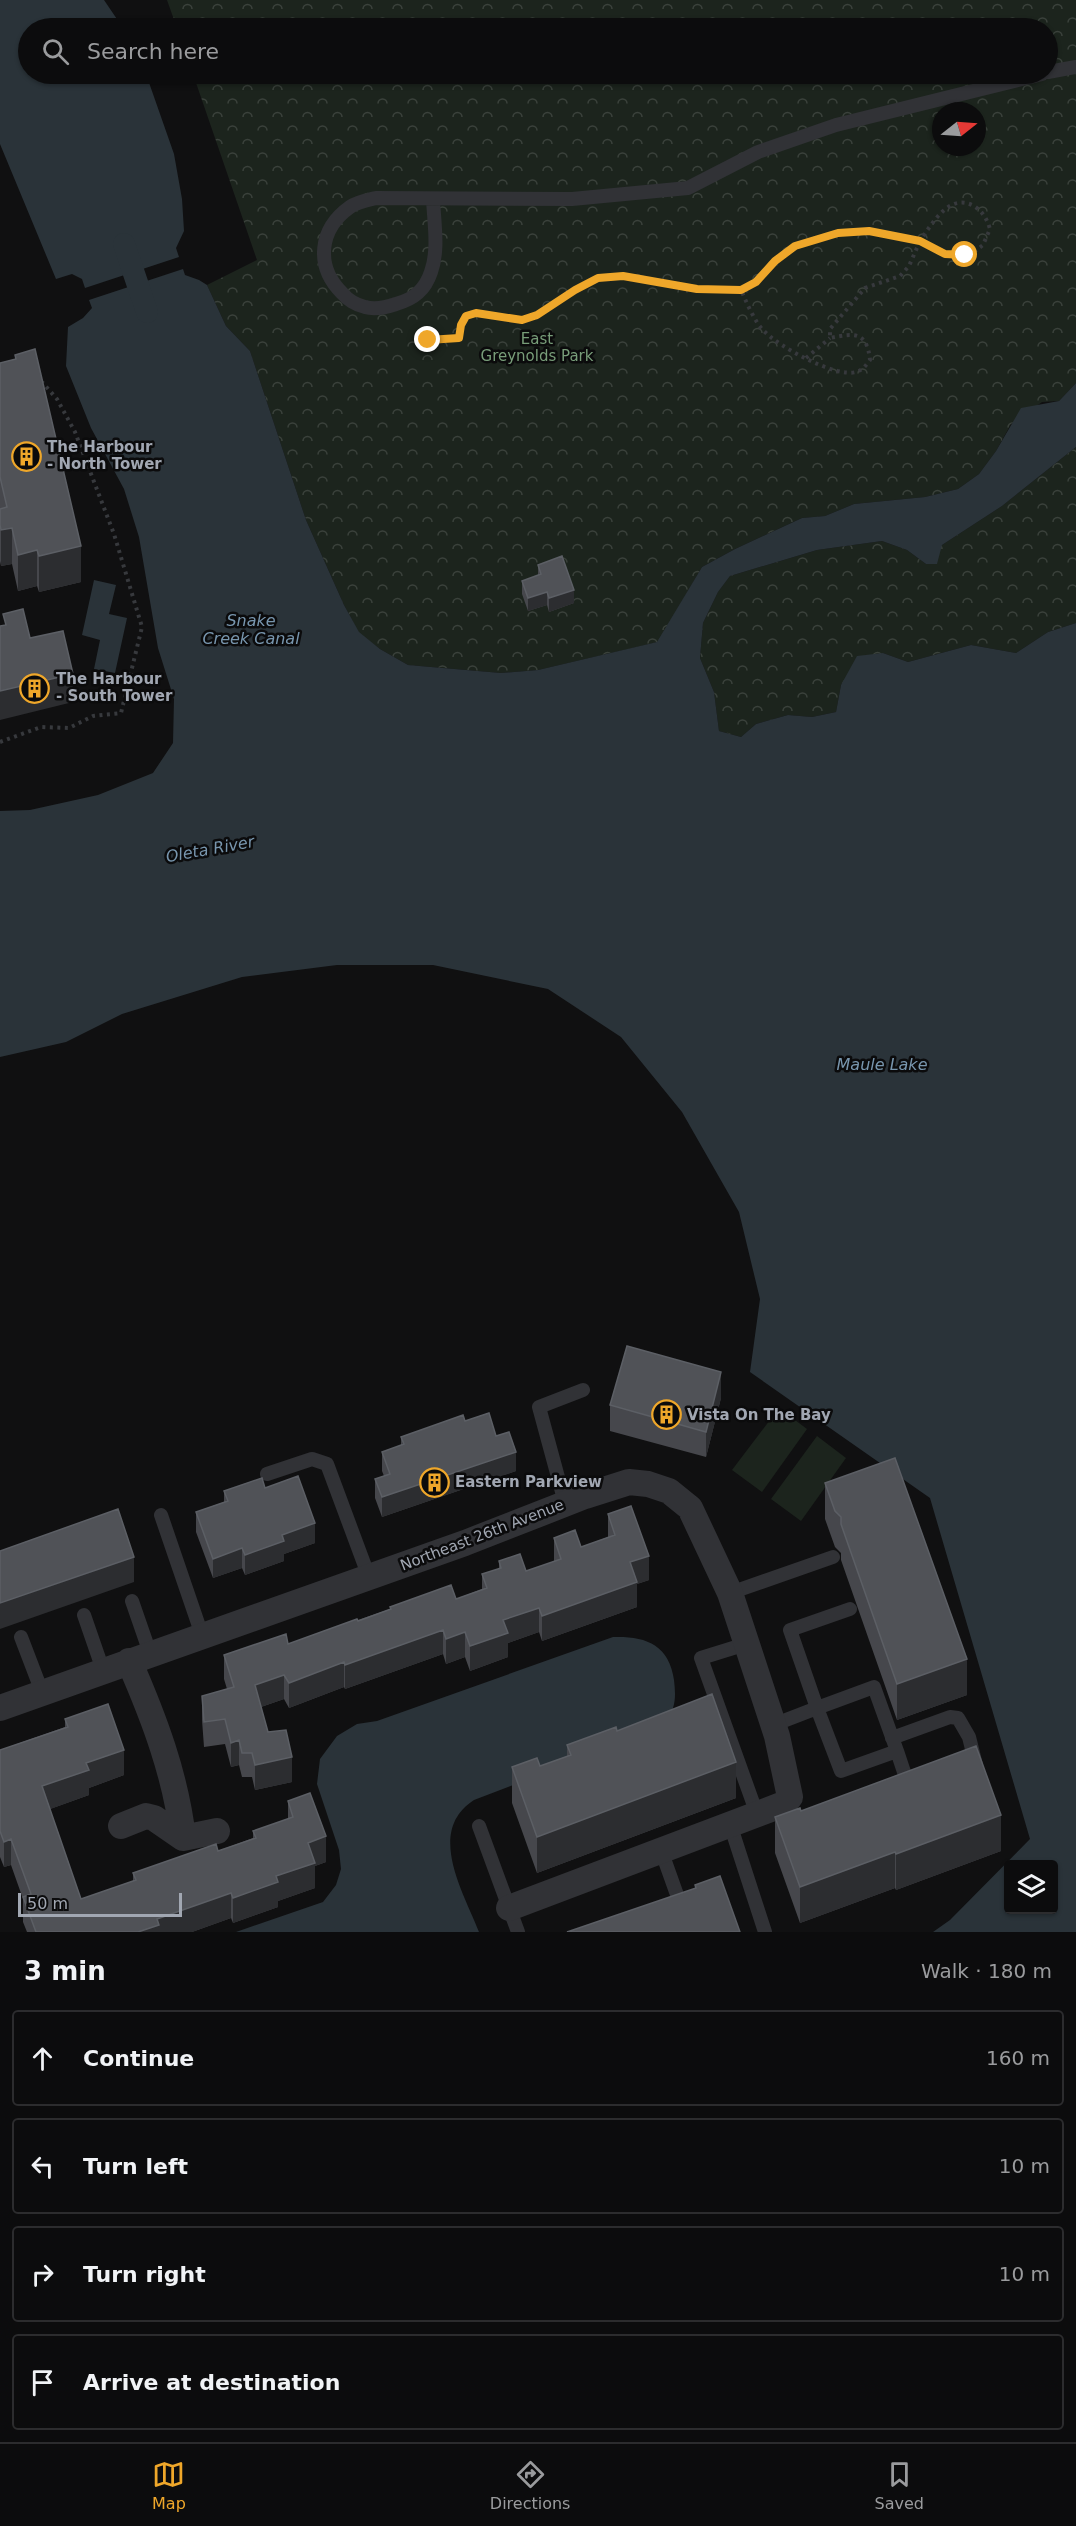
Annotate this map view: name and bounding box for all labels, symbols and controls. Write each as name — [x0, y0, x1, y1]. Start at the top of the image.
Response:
search box — [18, 18, 1058, 84]
icon: search — [39, 35, 72, 68]
text: Search here — [87, 39, 219, 64]
north arrow — [932, 102, 986, 156]
route start — [951, 241, 977, 267]
route end — [414, 326, 440, 352]
park label: East Greynolds Park — [481, 330, 594, 365]
place label: The Harbour - North Tower — [47, 438, 162, 473]
building icon: The Harbour - North Tower — [10, 440, 42, 472]
water label: Snake Creek Canal — [202, 611, 300, 648]
place label: The Harbour - South Tower — [56, 670, 173, 705]
building icon: The Harbour - South Tower — [19, 672, 51, 704]
water label: Oleta River — [164, 832, 257, 866]
water label: Maule Lake — [837, 1055, 928, 1074]
building icon: Vista On The Bay — [650, 1399, 682, 1431]
place label: Vista On The Bay — [687, 1406, 831, 1424]
building icon: Eastern Parkview — [418, 1466, 450, 1498]
place label: Eastern Parkview — [455, 1473, 602, 1491]
street label: Northeast 26th Avenue — [398, 1495, 566, 1575]
map controls — [1004, 1860, 1058, 1914]
button: layers — [1004, 1860, 1058, 1914]
scale bar — [18, 1890, 182, 1918]
text: 50 m — [27, 1894, 68, 1913]
text: 3 min — [24, 1956, 106, 1986]
text: Walk · 180 m — [921, 1959, 1052, 1983]
icon: ahead — [26, 2042, 59, 2075]
text: Continue — [83, 2046, 194, 2071]
text: 160 m — [986, 2046, 1050, 2070]
icon: left — [26, 2150, 59, 2183]
text: Turn left — [83, 2154, 188, 2179]
text: 10 m — [999, 2154, 1050, 2178]
icon: right — [26, 2258, 59, 2291]
text: Turn right — [83, 2262, 206, 2287]
text: 10 m — [999, 2262, 1050, 2286]
icon: arrive — [26, 2366, 59, 2399]
text: Arrive at destination — [83, 2370, 340, 2395]
tab: Map — [152, 2458, 186, 2513]
tab: Directions — [490, 2458, 570, 2513]
tab: Saved — [875, 2458, 924, 2513]

